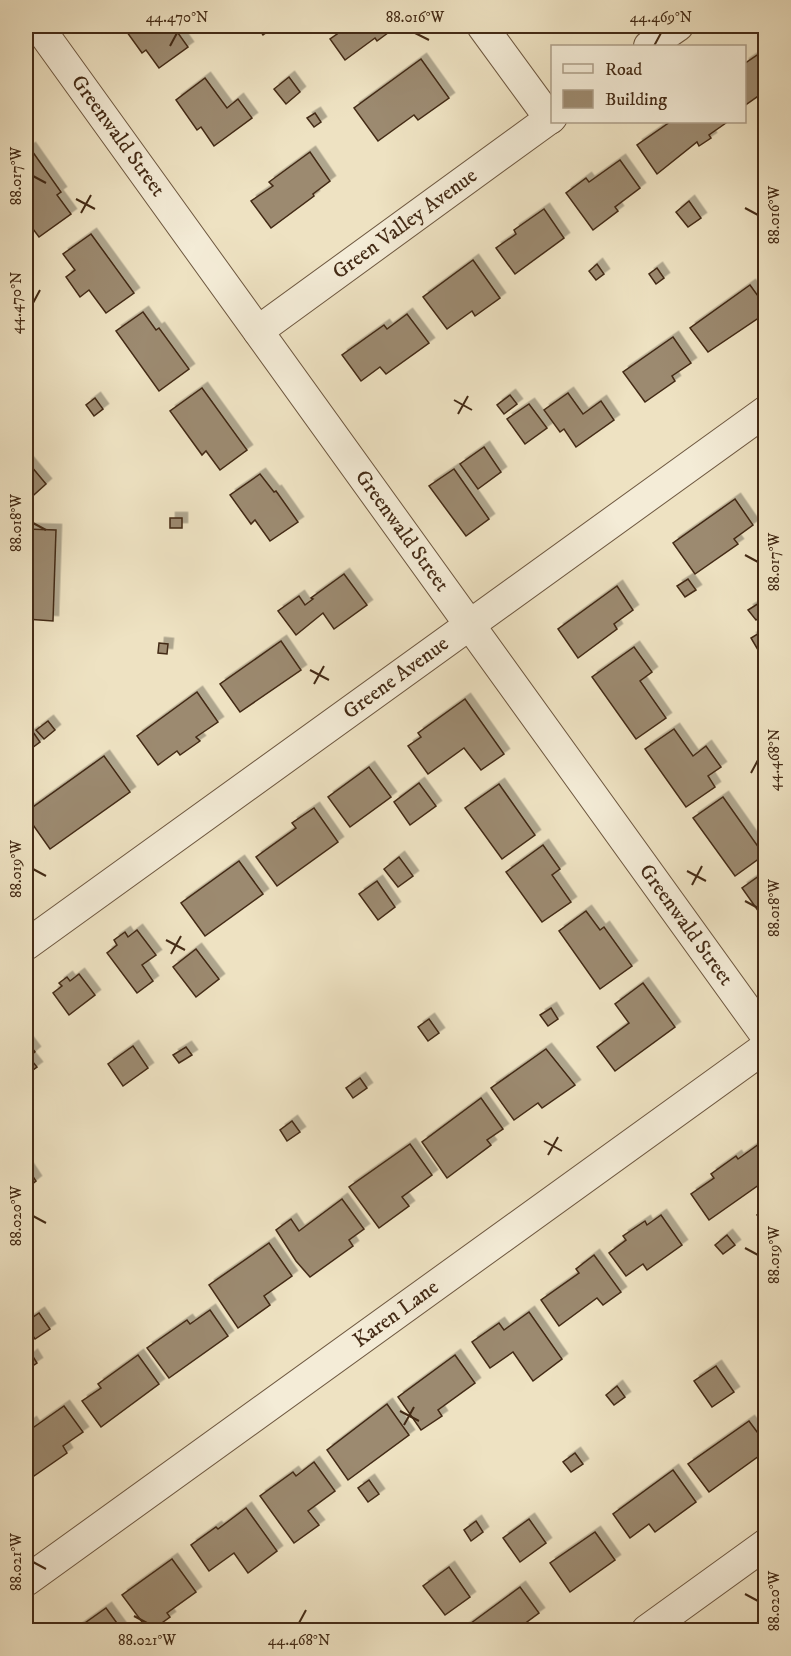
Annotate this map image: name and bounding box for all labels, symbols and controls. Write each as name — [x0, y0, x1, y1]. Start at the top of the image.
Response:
text: 44.470°N — [146, 8, 208, 27]
text: 88.016°W — [386, 8, 444, 27]
text: 44.469°N — [630, 8, 692, 27]
legend — [551, 45, 746, 123]
text: Road — [605, 59, 642, 81]
street label: Greenwald Street — [65, 70, 171, 202]
text: Building — [605, 89, 667, 111]
text: 88.017°W — [7, 146, 26, 205]
street label: Green Valley Avenue — [328, 163, 483, 285]
text: 88.016°W — [765, 186, 784, 244]
text: 44.470°N — [7, 272, 26, 334]
street label: Greenwald Street — [349, 465, 455, 597]
text: 88.018°W — [7, 494, 26, 552]
text: 88.017°W — [765, 532, 784, 591]
street label: Greene Avenue — [338, 631, 454, 725]
text: 44.468°N — [765, 729, 784, 791]
text: 88.019°W — [7, 840, 26, 898]
street label: Greenwald Street — [633, 859, 739, 991]
text: 88.018°W — [765, 879, 784, 937]
text: 88.020°W — [7, 1185, 26, 1246]
text: 88.019°W — [765, 1226, 784, 1284]
street label: Karen Lane — [348, 1274, 444, 1354]
text: 88.021°W — [7, 1533, 26, 1591]
text: 88.020°W — [765, 1570, 784, 1631]
text: 88.021°W — [118, 1631, 176, 1650]
text: 44.468°N — [268, 1631, 330, 1650]

